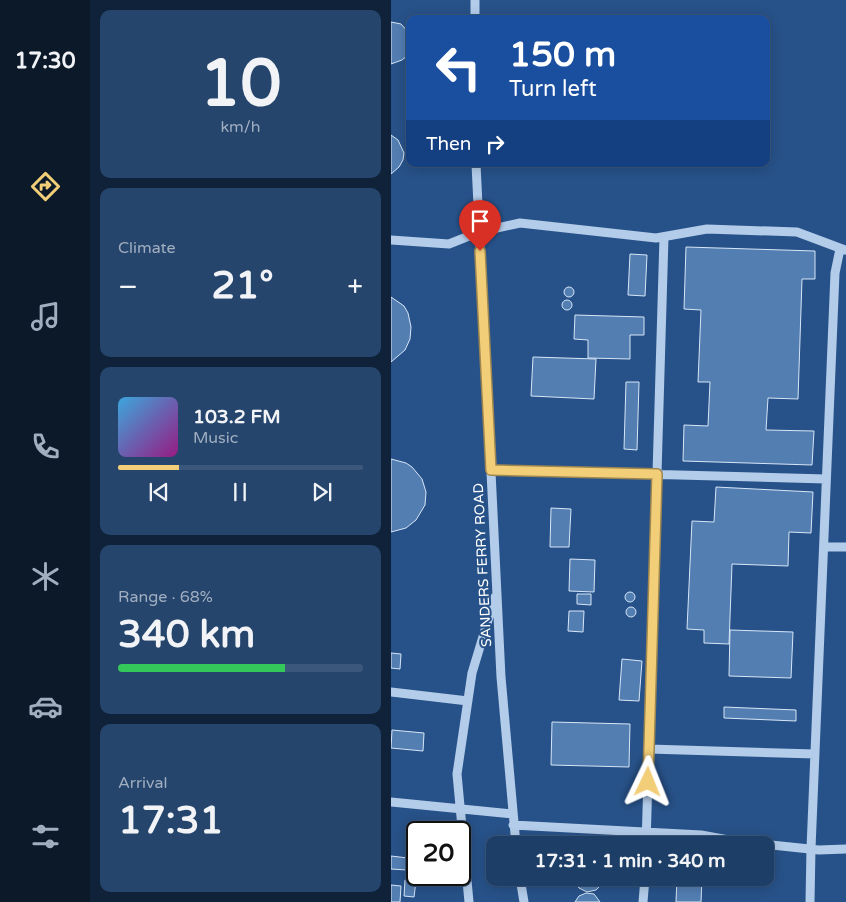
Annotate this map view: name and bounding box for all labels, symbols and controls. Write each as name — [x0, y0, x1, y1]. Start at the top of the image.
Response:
text: 150 m — [509, 34, 616, 76]
icon: left — [426, 35, 491, 100]
text: 10 — [200, 45, 281, 124]
text: 17:30 — [15, 48, 75, 74]
text: Turn left — [509, 76, 597, 102]
text: km/h — [220, 117, 261, 137]
icon: right — [481, 130, 509, 158]
text: Then — [426, 133, 471, 155]
icon: directions — [28, 169, 63, 204]
pin — [459, 200, 501, 251]
icon: arrive — [466, 207, 494, 235]
text: Climate — [118, 238, 176, 258]
text: 21° — [212, 263, 274, 309]
text: − — [118, 270, 138, 304]
text: + — [347, 270, 363, 304]
icon: music — [28, 299, 63, 334]
text: 103.2 FM — [193, 406, 281, 428]
text: Music — [193, 428, 238, 448]
icon: phone — [28, 429, 63, 464]
icon: previous — [145, 478, 173, 506]
icon: pause — [226, 478, 254, 506]
icon: next — [308, 478, 336, 506]
street label: SANDERS FERRY ROAD — [470, 483, 495, 647]
icon: climate — [28, 559, 63, 594]
text: Range · 68% — [118, 587, 213, 607]
text: 340 km — [118, 612, 255, 658]
icon: car — [28, 689, 63, 724]
position arrow — [621, 755, 673, 807]
text: Arrival — [118, 773, 167, 793]
text: 17:31 — [118, 798, 223, 844]
icon: filters — [28, 819, 63, 854]
speed limit sign: 20 — [406, 821, 471, 886]
text: 17:31 · 1 min · 340 m — [534, 850, 726, 872]

